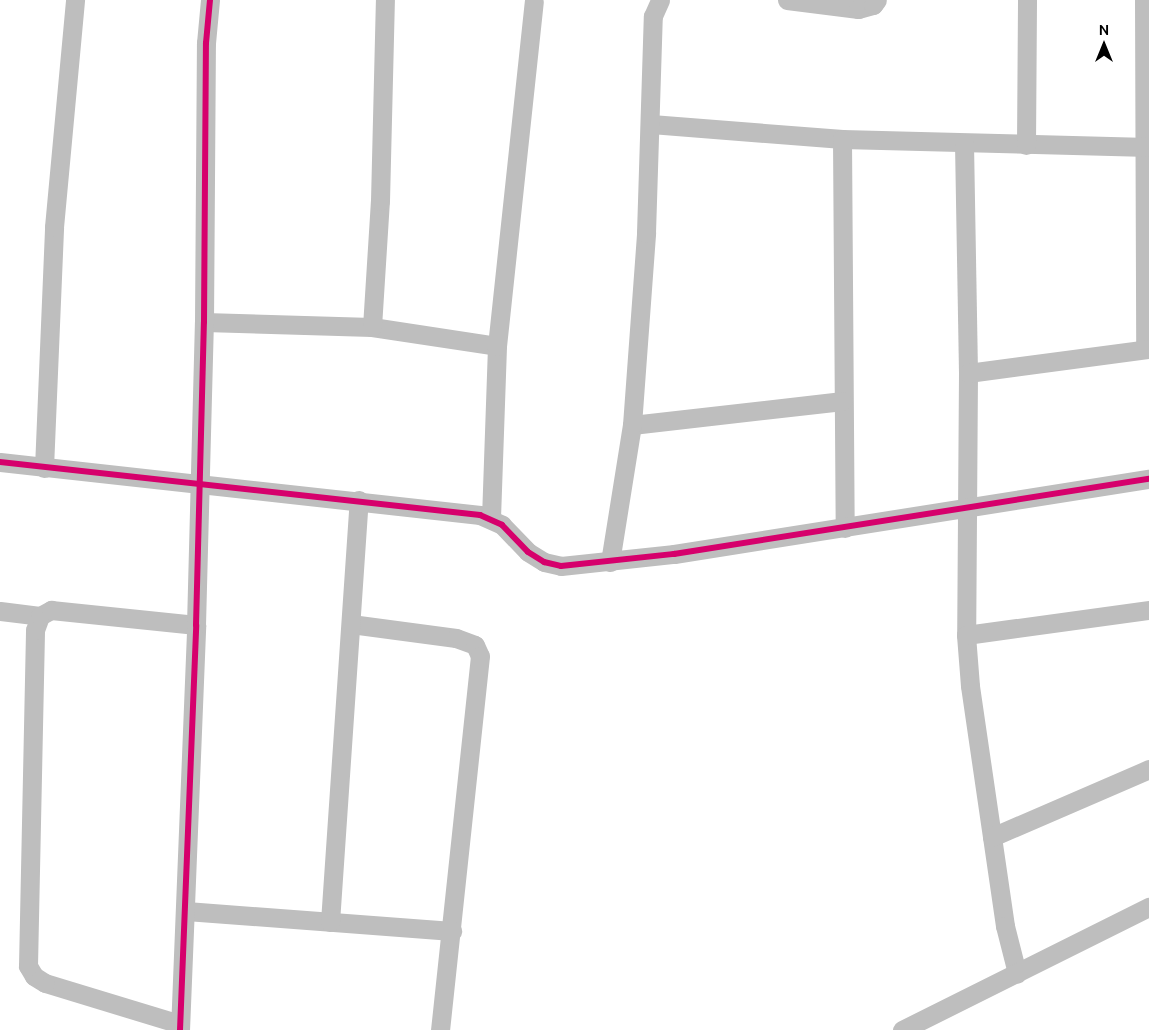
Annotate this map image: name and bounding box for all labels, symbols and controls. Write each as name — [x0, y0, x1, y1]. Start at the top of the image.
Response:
north arrow — [1079, 20, 1129, 70]
text: N — [1099, 22, 1109, 38]

